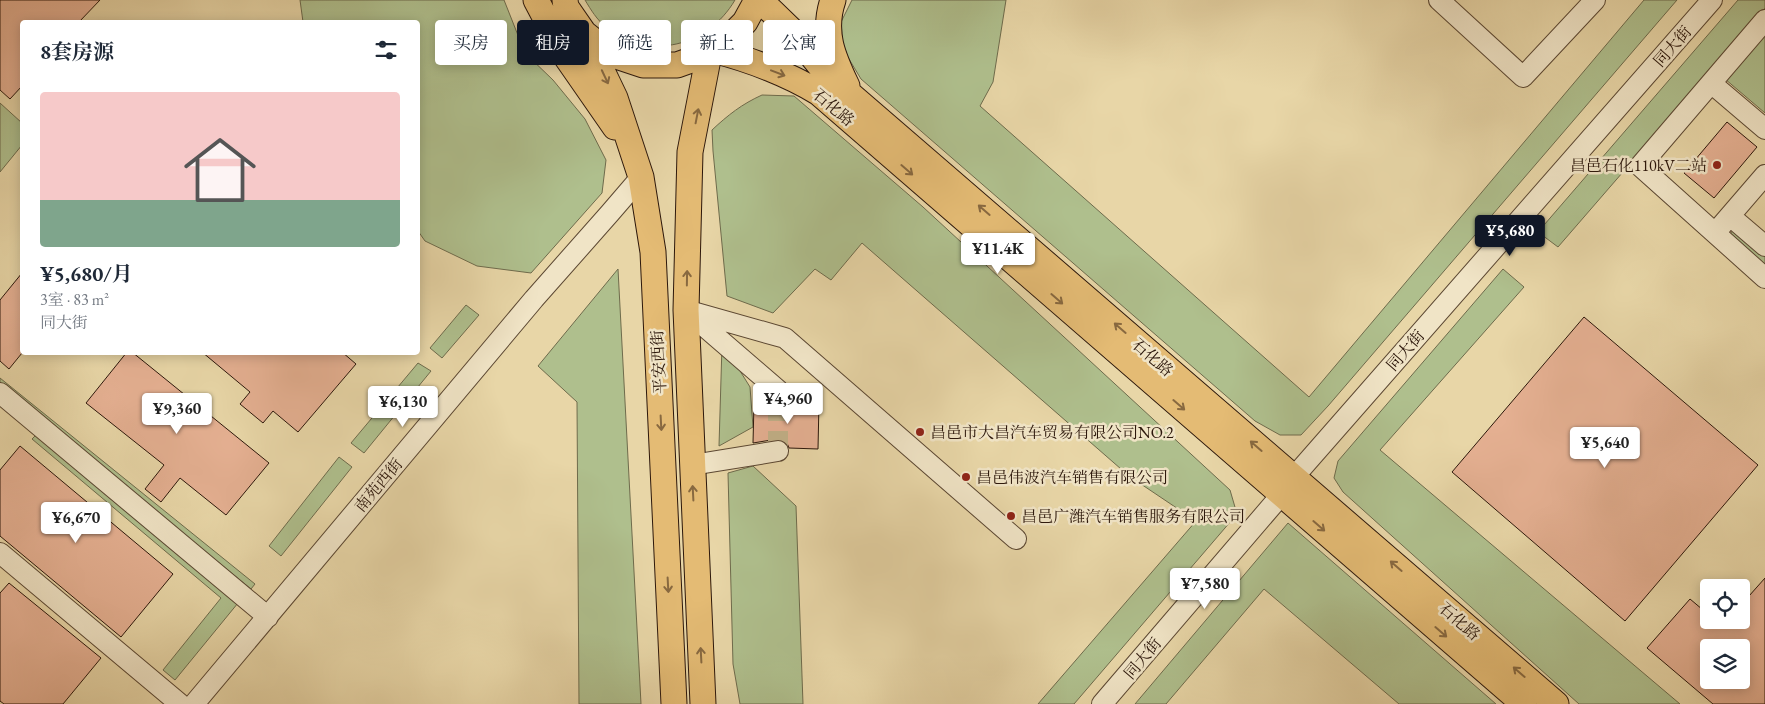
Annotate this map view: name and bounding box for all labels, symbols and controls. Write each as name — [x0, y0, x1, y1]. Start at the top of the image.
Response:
chip: 买房 — [435, 20, 507, 65]
chip: 租房 — [517, 20, 589, 65]
chip: 筛选 — [599, 20, 671, 65]
chip: 新上 — [681, 20, 753, 65]
chip: 公寓 — [763, 20, 835, 65]
street label: 同大街 — [1649, 21, 1696, 71]
icon: filters — [372, 36, 400, 64]
text: 8套房源 — [40, 38, 114, 65]
one-way arrow — [600, 69, 610, 84]
one-way arrow — [770, 69, 786, 78]
street label: 石化路 — [809, 84, 859, 131]
one-way arrow — [693, 109, 702, 125]
icon: home — [175, 125, 265, 215]
place label: 昌邑石化110kV二站 — [1570, 155, 1707, 176]
marker: 昌邑石化110kV二站 — [1711, 159, 1723, 171]
one-way arrow — [901, 164, 914, 175]
one-way arrow — [978, 205, 991, 216]
pin: ¥5,680 — [1469, 214, 1551, 257]
text: ¥5,680 — [1486, 220, 1534, 241]
pin: ¥11.4K — [957, 232, 1039, 275]
text: ¥11.4K — [972, 238, 1024, 259]
text: ¥5,680/月 — [40, 260, 133, 287]
one-way arrow — [682, 270, 692, 286]
text: 3室 · 83 m² — [40, 289, 109, 310]
one-way arrow — [1050, 293, 1063, 305]
text: 同大街 — [40, 312, 88, 333]
one-way arrow — [1114, 323, 1127, 334]
street label: 同大街 — [1382, 325, 1429, 375]
street label: 平安西街 — [646, 329, 671, 394]
street label: 石化路 — [1128, 334, 1178, 381]
pin: ¥4,960 — [747, 382, 829, 425]
pin: ¥6,130 — [362, 386, 444, 428]
text: ¥4,960 — [764, 388, 812, 409]
text: ¥6,130 — [379, 391, 427, 412]
pin: ¥9,360 — [136, 392, 218, 435]
text: ¥9,360 — [153, 398, 201, 419]
one-way arrow — [1173, 400, 1186, 411]
one-way arrow — [656, 414, 666, 431]
place label: 昌邑市大昌汽车贸易有限公司NO.2 — [930, 422, 1174, 443]
marker: 昌邑市大昌汽车贸易有限公司NO.2 — [914, 426, 926, 438]
pin: ¥5,640 — [1564, 426, 1646, 469]
text: ¥5,640 — [1581, 432, 1629, 453]
one-way arrow — [1250, 440, 1263, 452]
street label: 南苑西街 — [350, 454, 407, 517]
place label: 昌邑伟波汽车销售有限公司 — [976, 467, 1168, 488]
marker: 昌邑伟波汽车销售有限公司 — [960, 471, 972, 483]
one-way arrow — [689, 485, 698, 501]
pin: ¥6,670 — [35, 502, 117, 544]
place label: 昌邑广潍汽车销售服务有限公司 — [1021, 506, 1245, 527]
text: ¥6,670 — [52, 507, 100, 528]
marker: 昌邑广潍汽车销售服务有限公司 — [1005, 510, 1017, 522]
one-way arrow — [1312, 520, 1325, 532]
one-way arrow — [1389, 560, 1402, 572]
pin: ¥7,580 — [1164, 568, 1246, 610]
text: ¥7,580 — [1181, 573, 1229, 594]
one-way arrow — [664, 577, 673, 593]
map controls — [1700, 579, 1750, 689]
button: locate — [1700, 579, 1750, 629]
street label: 石化路 — [1435, 598, 1485, 645]
one-way arrow — [1435, 626, 1448, 638]
street label: 同大街 — [1119, 633, 1166, 683]
button: layers — [1700, 639, 1750, 689]
one-way arrow — [696, 648, 706, 664]
one-way arrow — [1512, 666, 1525, 678]

